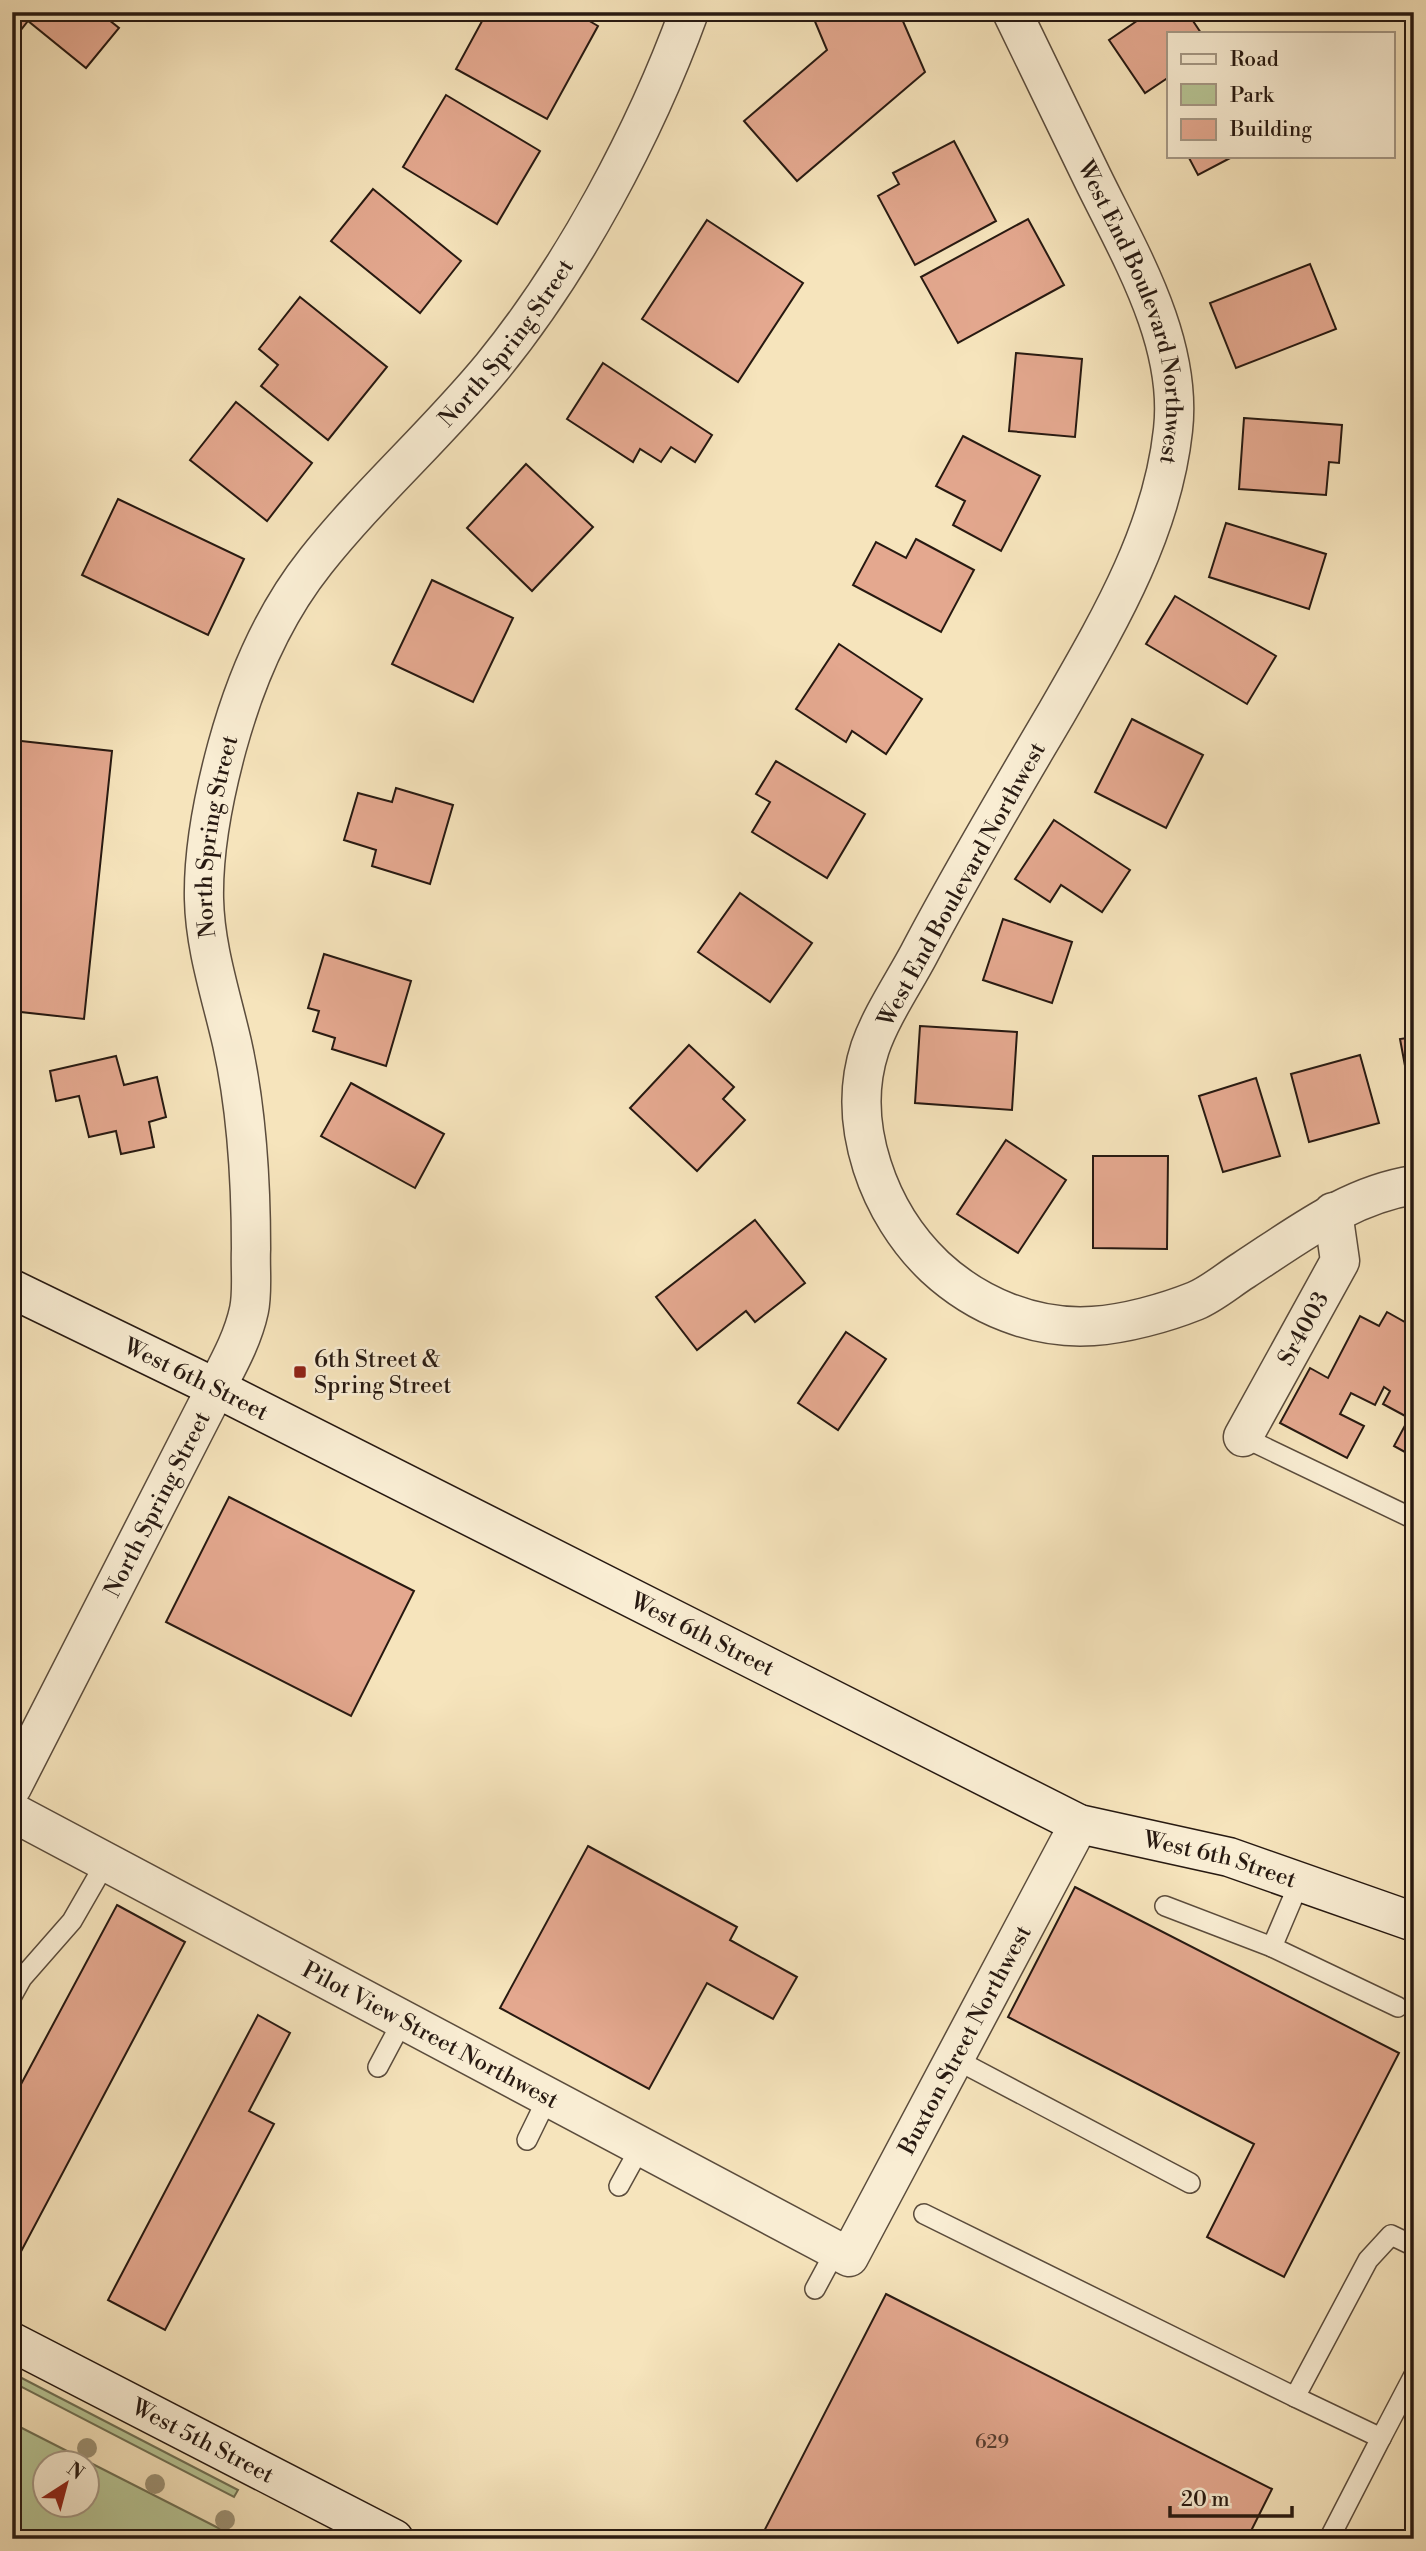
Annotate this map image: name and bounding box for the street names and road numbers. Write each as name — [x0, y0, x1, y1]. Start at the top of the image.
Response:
street label: West End Boulevard Northwest — [1071, 155, 1187, 467]
street label: North Spring Street — [433, 254, 580, 433]
street label: North Spring Street — [191, 732, 245, 939]
street label: West End Boulevard Northwest — [871, 737, 1052, 1032]
street label: Sr4003 — [1272, 1287, 1335, 1371]
street label: West 6th Street — [118, 1332, 273, 1427]
street label: North Spring Street — [99, 1407, 217, 1602]
street label: West 6th Street — [625, 1586, 779, 1683]
street label: West 6th Street — [1140, 1825, 1300, 1895]
street label: Buxton Street Northwest — [893, 1921, 1038, 2161]
street label: Pilot View Street Northwest — [297, 1956, 563, 2115]
street label: West 5th Street — [126, 2393, 279, 2490]

